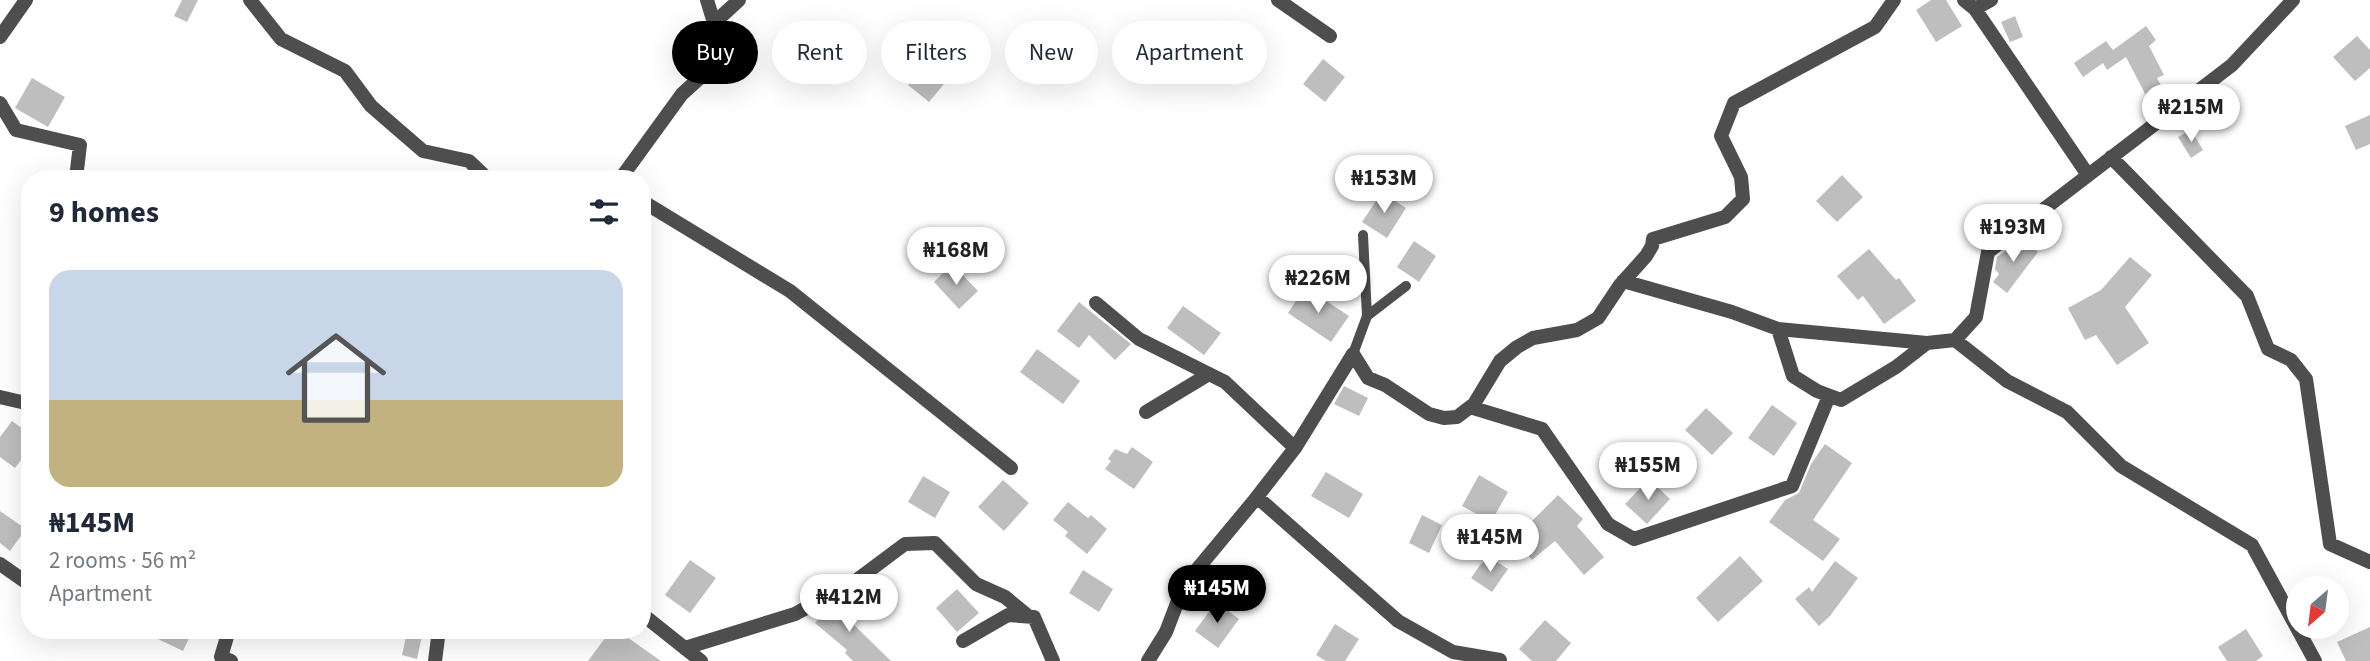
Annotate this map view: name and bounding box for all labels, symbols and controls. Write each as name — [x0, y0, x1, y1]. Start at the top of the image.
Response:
chip: Buy — [672, 21, 758, 84]
chip: Rent — [772, 21, 867, 84]
chip: Filters — [881, 21, 991, 84]
chip: New — [1005, 21, 1098, 84]
chip: Apartment — [1112, 21, 1267, 84]
pin: ₦215M — [2142, 85, 2240, 144]
text: ₦215M — [2158, 90, 2224, 123]
pin: ₦153M — [1335, 156, 1433, 215]
text: ₦153M — [1351, 161, 1417, 194]
text: 9 homes — [49, 191, 159, 234]
icon: filters — [585, 193, 623, 231]
pin: ₦193M — [1964, 204, 2062, 264]
text: ₦193M — [1980, 210, 2046, 243]
pin: ₦168M — [907, 228, 1005, 287]
text: ₦168M — [923, 233, 989, 266]
pin: ₦226M — [1269, 256, 1367, 315]
text: ₦226M — [1285, 261, 1351, 294]
icon: home — [273, 315, 399, 441]
pin: ₦155M — [1599, 442, 1697, 502]
text: ₦155M — [1615, 448, 1681, 481]
text: ₦145M — [49, 501, 135, 544]
pin: ₦145M — [1441, 514, 1539, 574]
text: ₦145M — [1457, 520, 1523, 553]
text: 2 rooms · 56 m² — [49, 544, 196, 577]
pin: ₦145M — [1168, 566, 1266, 625]
text: ₦145M — [1184, 571, 1250, 604]
pin: ₦412M — [800, 574, 898, 634]
north arrow — [2286, 576, 2348, 639]
map controls — [2286, 576, 2349, 639]
text: Apartment — [49, 577, 152, 610]
text: ₦412M — [816, 580, 882, 613]

